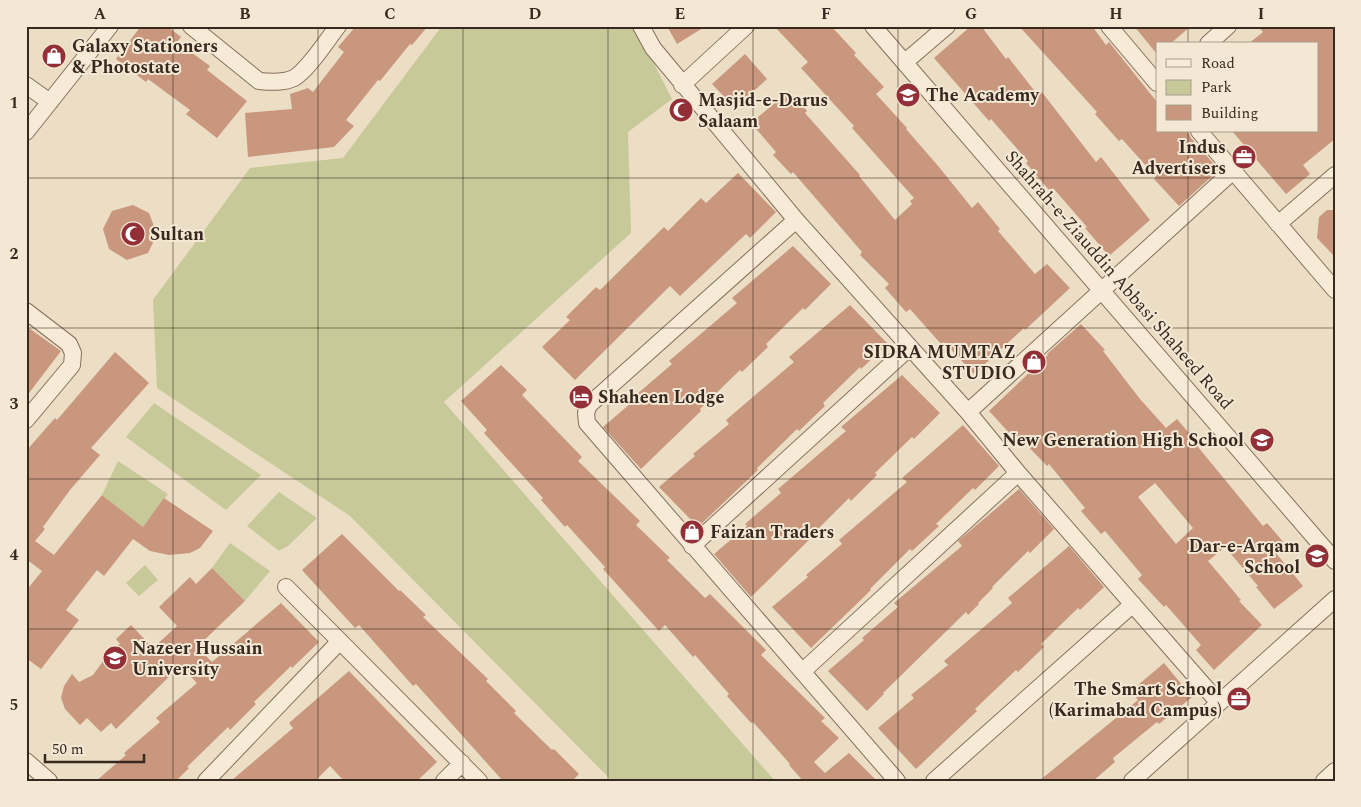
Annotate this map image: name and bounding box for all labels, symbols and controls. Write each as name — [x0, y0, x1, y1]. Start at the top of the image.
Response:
text: A — [94, 2, 107, 26]
text: B — [239, 2, 251, 26]
text: C — [384, 2, 396, 26]
text: D — [529, 2, 542, 26]
text: E — [675, 2, 685, 26]
text: F — [821, 2, 831, 26]
text: G — [965, 2, 977, 26]
text: H — [1109, 2, 1123, 26]
text: I — [1258, 2, 1264, 26]
place label: Galaxy Stationers & Photostate — [72, 33, 218, 81]
legend — [1156, 42, 1318, 132]
shop icon: Galaxy Stationers & Photostate — [41, 43, 67, 69]
text: Road — [1201, 52, 1235, 75]
text: Park — [1201, 76, 1232, 99]
school or university icon: The Academy — [895, 82, 921, 108]
place label: The Academy — [926, 82, 1040, 109]
place label: Masjid-e-Darus Salaam — [698, 87, 828, 135]
text: 1 — [10, 91, 18, 115]
mosque icon: Masjid-e-Darus Salaam — [668, 97, 694, 123]
text: Building — [1201, 102, 1258, 125]
place label: Indus Advertisers — [1132, 134, 1226, 182]
street label: Shahrah-e-Ziauddin Abbasi Shaheed Road — [998, 144, 1240, 416]
office icon: Indus Advertisers — [1231, 144, 1257, 170]
mosque icon: Sultan — [120, 221, 146, 247]
place label: Sultan — [150, 221, 204, 248]
text: 2 — [10, 242, 19, 266]
place label: SIDRA MUMTAZ STUDIO — [863, 339, 1016, 387]
shop icon: SIDRA MUMTAZ STUDIO — [1021, 349, 1047, 375]
hotel icon: Shaheen Lodge — [568, 384, 594, 410]
place label: Shaheen Lodge — [598, 384, 724, 411]
text: 3 — [10, 392, 19, 416]
place label: New Generation High School — [1002, 427, 1244, 454]
school or university icon: New Generation High School — [1249, 427, 1275, 453]
shop icon: Faizan Traders — [679, 519, 705, 545]
place label: Faizan Traders — [710, 519, 834, 546]
place label: Dar-e-Arqam School — [1189, 533, 1300, 581]
text: 4 — [10, 543, 19, 567]
school or university icon: Dar-e-Arqam School — [1304, 543, 1330, 569]
place label: Nazeer Hussain University — [132, 635, 263, 683]
school or university icon: Nazeer Hussain University — [102, 645, 128, 671]
place label: The Smart School (Karimabad Campus) — [1049, 676, 1222, 724]
office icon: The Smart School (Karimabad Campus) — [1226, 686, 1252, 712]
text: 5 — [10, 693, 18, 717]
scale bar — [45, 732, 144, 764]
text: 50 m — [52, 738, 84, 761]

